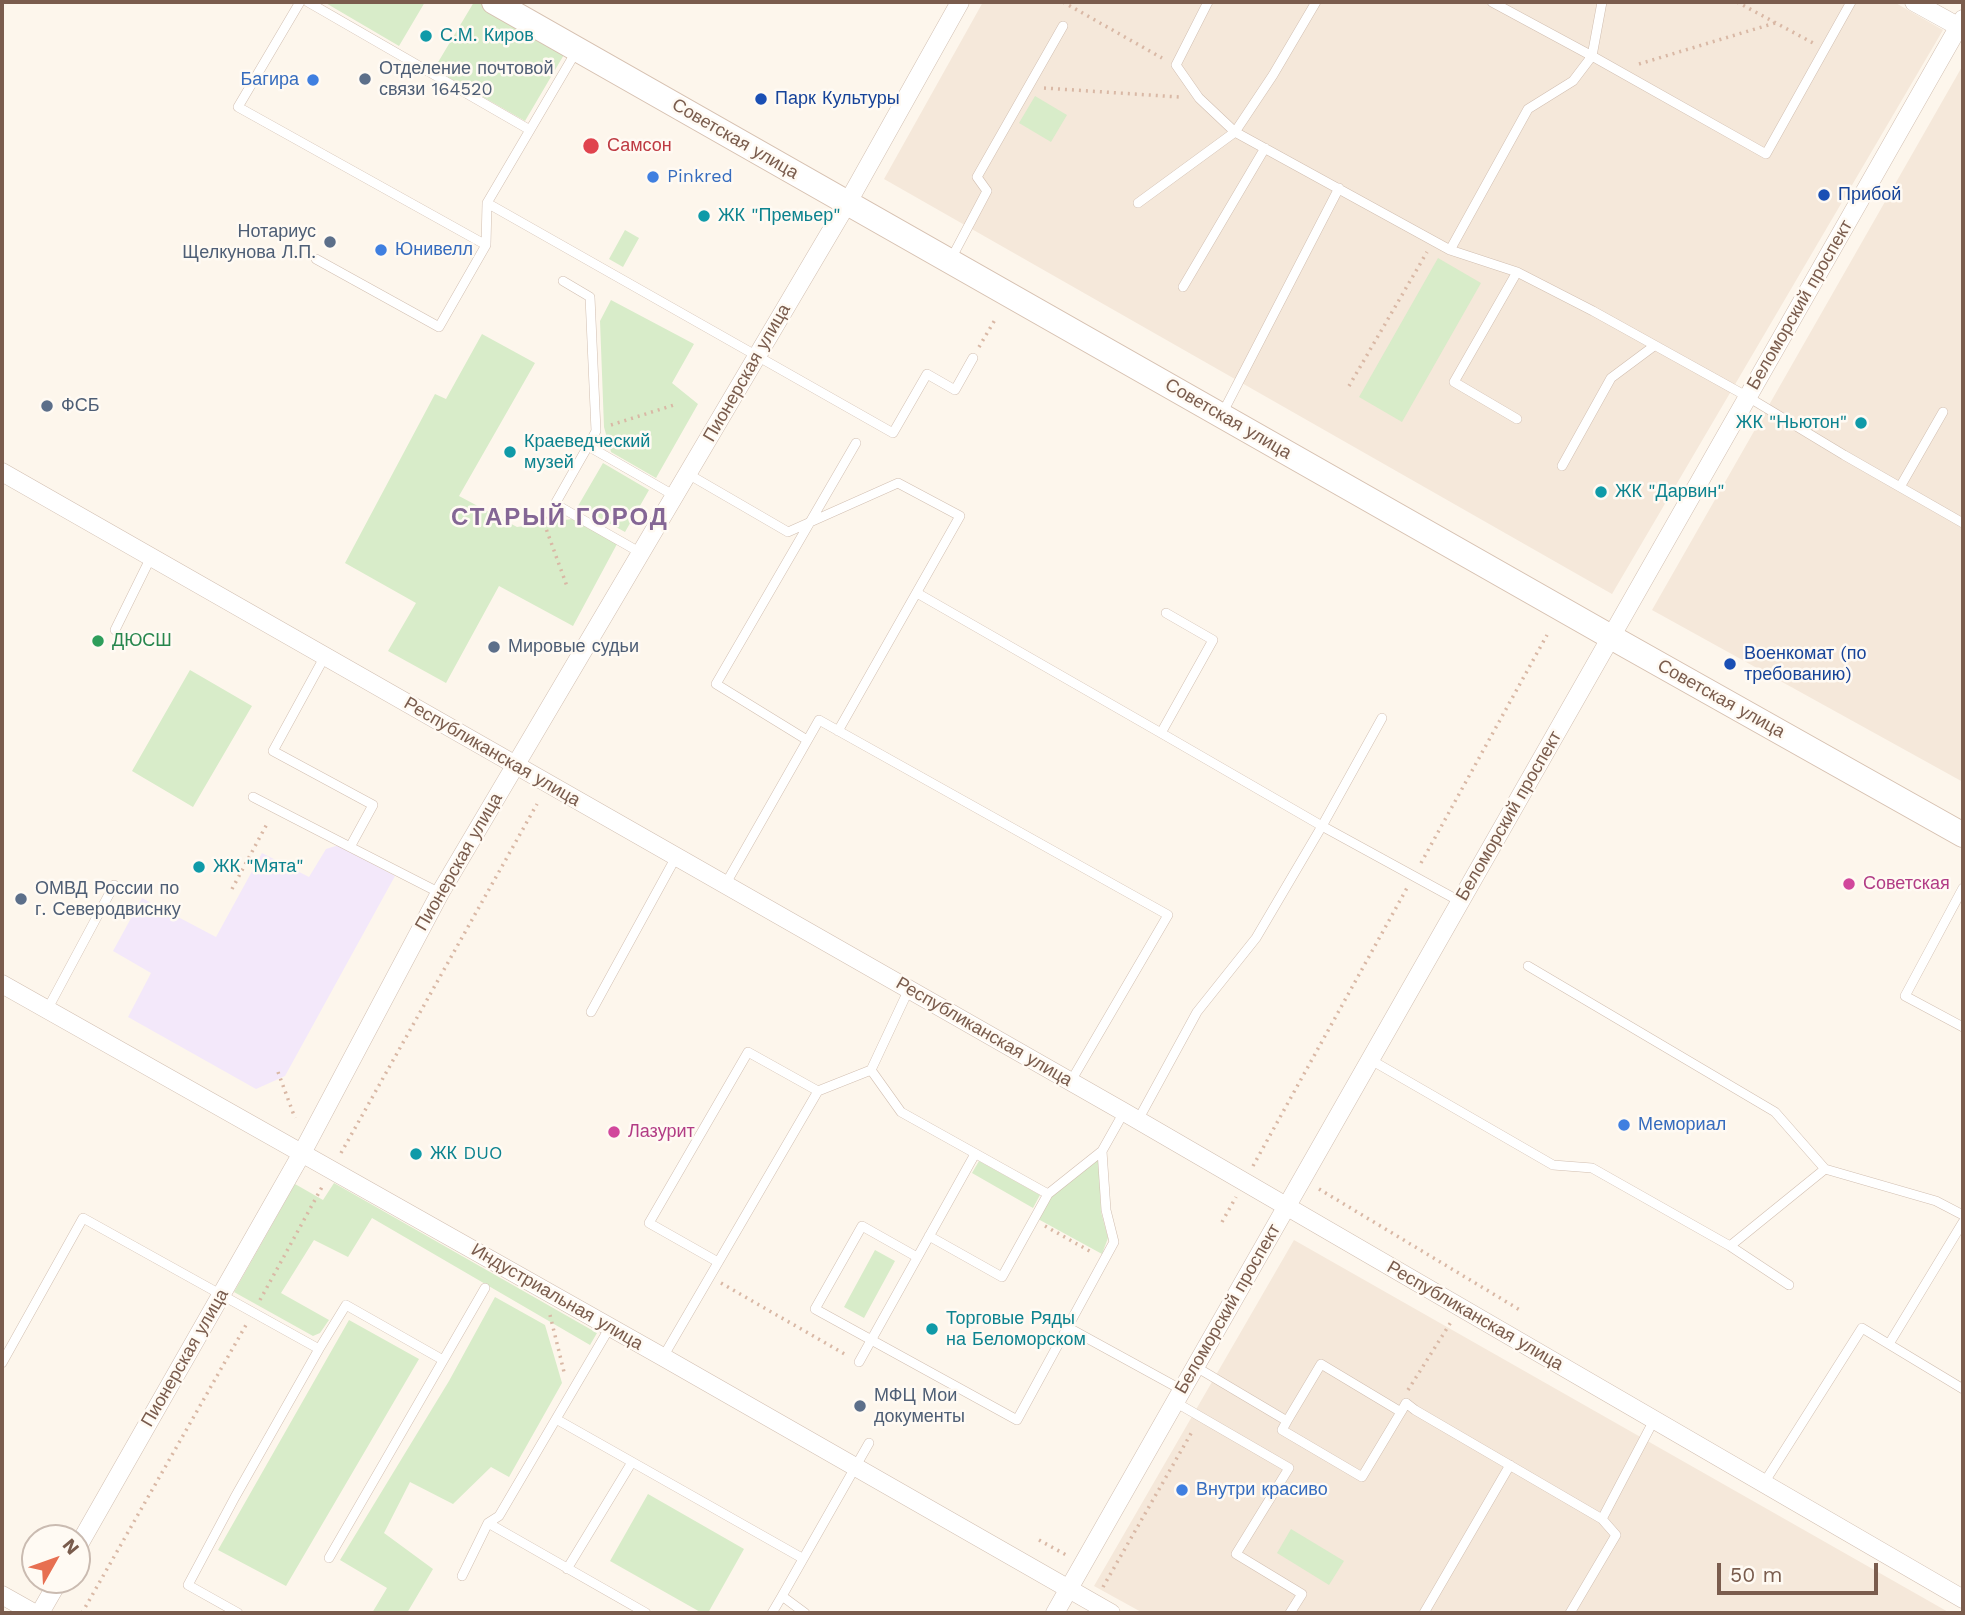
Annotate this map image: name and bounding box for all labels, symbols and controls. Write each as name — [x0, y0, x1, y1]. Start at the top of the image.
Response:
place label: С.М. Киров — [440, 25, 534, 47]
marker: С.М. Киров — [418, 28, 434, 44]
place label: Отделение почтовой связи 164520 — [379, 58, 553, 100]
place label: Багира — [241, 69, 299, 91]
marker: Отделение почтовой связи 164520 — [357, 71, 373, 87]
marker: Багира — [305, 72, 321, 88]
place label: Парк Культуры — [775, 88, 900, 110]
marker: Парк Культуры — [753, 91, 769, 107]
street label: Советская улица — [668, 94, 802, 184]
place label: Самсон — [607, 135, 672, 157]
marker: Самсон — [581, 136, 601, 156]
place label: Pinkred — [667, 166, 733, 188]
marker: Pinkred — [645, 169, 661, 185]
place label: Прибой — [1838, 184, 1901, 206]
marker: Прибой — [1816, 187, 1832, 203]
place label: ЖК "Премьер" — [718, 205, 840, 227]
marker: ЖК "Премьер" — [696, 208, 712, 224]
street label: Беломорский проспект — [1743, 216, 1857, 394]
place label: Нотариус Щелкунова Л.П. — [182, 221, 316, 264]
marker: Нотариус Щелкунова Л.П. — [322, 234, 338, 250]
place label: Юнивелл — [395, 239, 473, 261]
marker: Юнивелл — [373, 242, 389, 258]
street label: Пионерская улица — [699, 300, 795, 446]
street label: Советская улица — [1161, 374, 1295, 464]
place label: ФСБ — [61, 395, 99, 417]
marker: ФСБ — [39, 398, 55, 414]
place label: ЖК "Ньютон" — [1736, 412, 1847, 434]
marker: ЖК "Ньютон" — [1853, 415, 1869, 431]
place label: Краеведческий музей — [524, 431, 650, 474]
marker: Краеведческий музей — [502, 444, 518, 460]
place label: ЖК "Дарвин" — [1615, 481, 1725, 503]
marker: ЖК "Дарвин" — [1593, 484, 1609, 500]
district label: СТАРЫЙ ГОРОД — [453, 504, 667, 532]
place label: ДЮСШ — [112, 630, 172, 652]
marker: ДЮСШ — [90, 633, 106, 649]
place label: Мировые судьи — [508, 636, 639, 658]
marker: Мировые судьи — [486, 639, 502, 655]
place label: Военкомат (по требованию) — [1744, 643, 1866, 686]
street label: Советская улица — [1653, 655, 1789, 743]
marker: Военкомат (по требованию) — [1722, 656, 1738, 672]
street label: Республиканская улица — [400, 693, 584, 811]
street label: Беломорский проспект — [1452, 727, 1566, 905]
street label: Пионерская улица — [411, 789, 507, 935]
place label: ЖК "Мята" — [213, 856, 304, 878]
marker: ЖК "Мята" — [191, 859, 207, 875]
place label: Советская — [1863, 873, 1950, 895]
marker: Советская — [1841, 876, 1857, 892]
place label: ОМВД России по г. Северодвиснку — [35, 878, 181, 920]
marker: ОМВД России по г. Северодвиснку — [13, 891, 29, 907]
street label: Республиканская улица — [892, 973, 1076, 1091]
place label: Мемориал — [1638, 1114, 1726, 1136]
marker: Мемориал — [1616, 1117, 1632, 1133]
place label: Лазурит — [628, 1121, 695, 1143]
marker: Лазурит — [606, 1124, 622, 1140]
place label: ЖК DUO — [430, 1143, 502, 1165]
marker: ЖК DUO — [408, 1146, 424, 1162]
street label: Беломорский проспект — [1171, 1220, 1285, 1398]
street label: Индустриальная улица — [467, 1239, 647, 1355]
street label: Республиканская улица — [1383, 1257, 1567, 1375]
street label: Пионерская улица — [137, 1285, 233, 1431]
place label: Торговые Ряды на Беломорском — [946, 1308, 1086, 1350]
marker: Торговые Ряды на Беломорском — [924, 1321, 940, 1337]
place label: МФЦ Мои документы — [874, 1385, 965, 1428]
marker: МФЦ Мои документы — [852, 1398, 868, 1414]
place label: Внутри красиво — [1196, 1479, 1328, 1501]
marker: Внутри красиво — [1174, 1482, 1190, 1498]
north arrow — [21, 1524, 91, 1594]
text: N — [58, 1534, 84, 1559]
scale bar — [1720, 1548, 1881, 1592]
text: 50 m — [1730, 1562, 1782, 1587]

